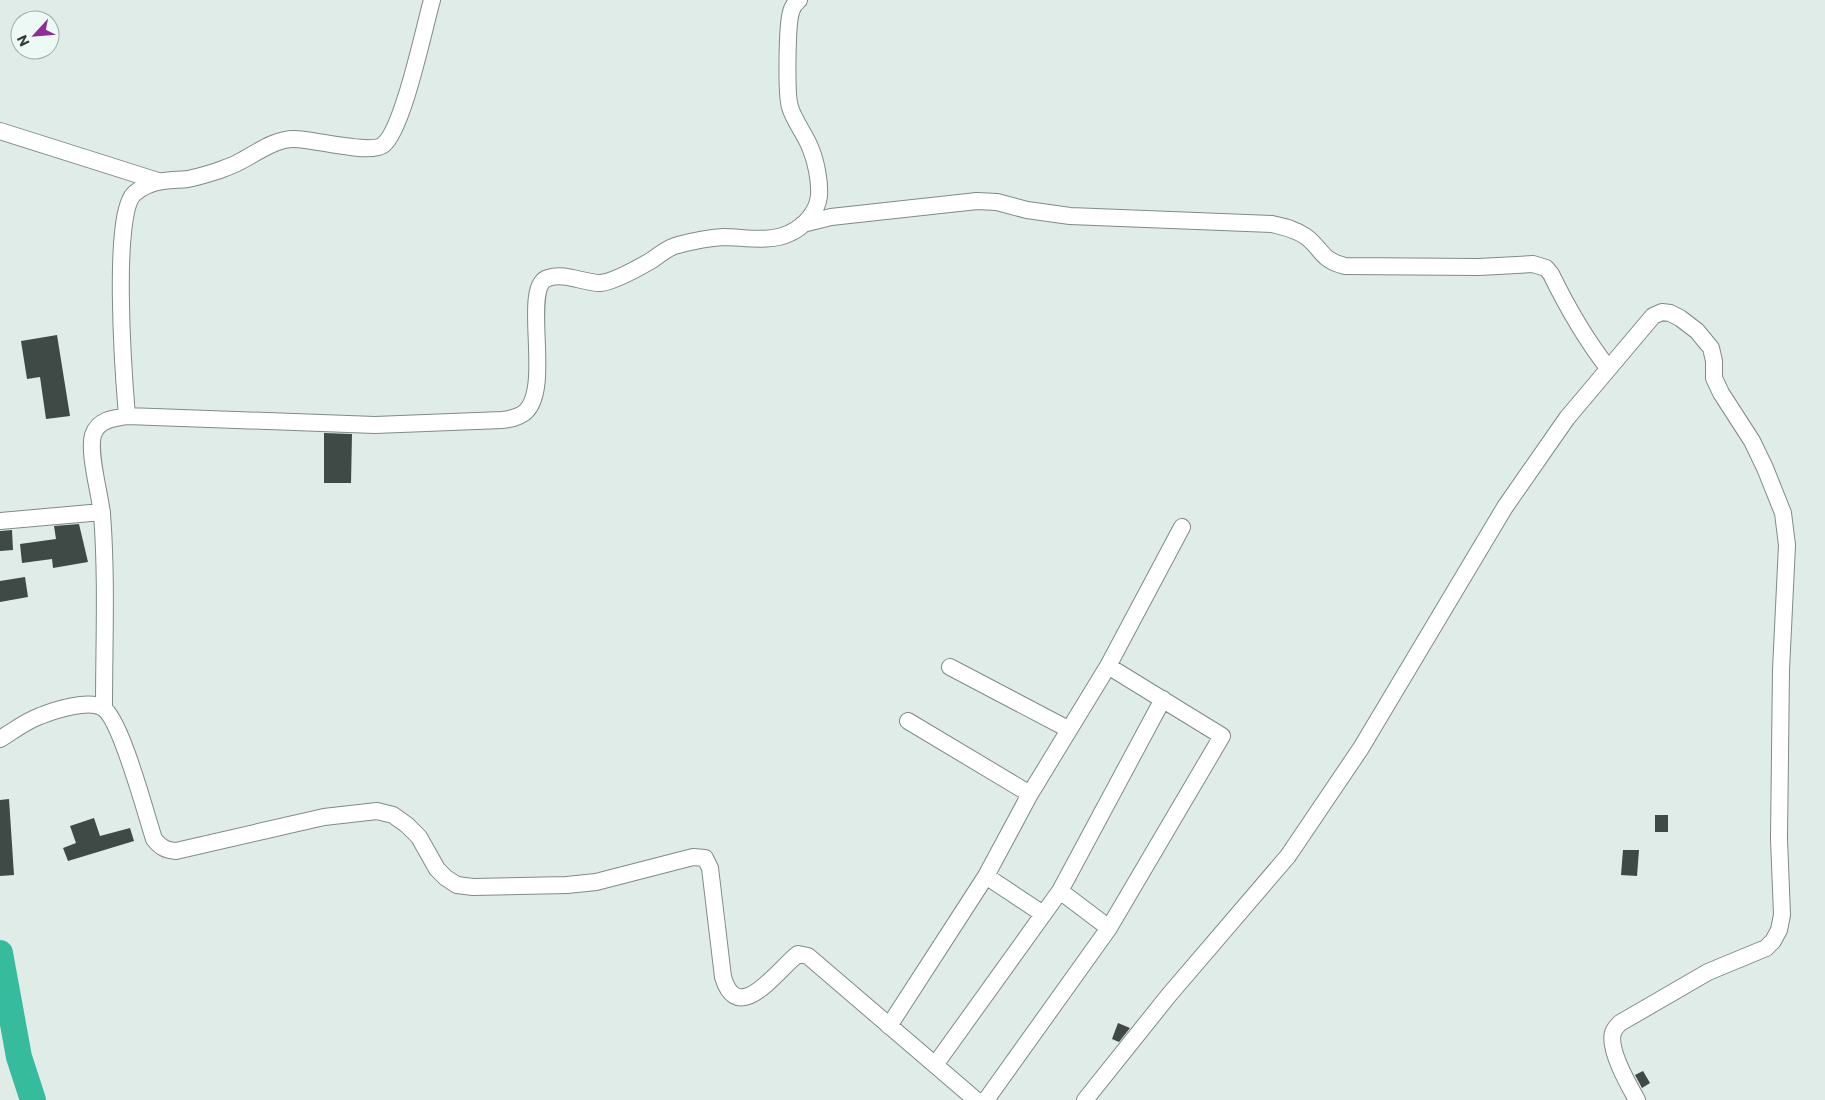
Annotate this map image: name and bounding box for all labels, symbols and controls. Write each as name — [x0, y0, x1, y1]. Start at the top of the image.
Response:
north arrow — [10, 10, 60, 60]
text: N — [13, 32, 33, 49]

